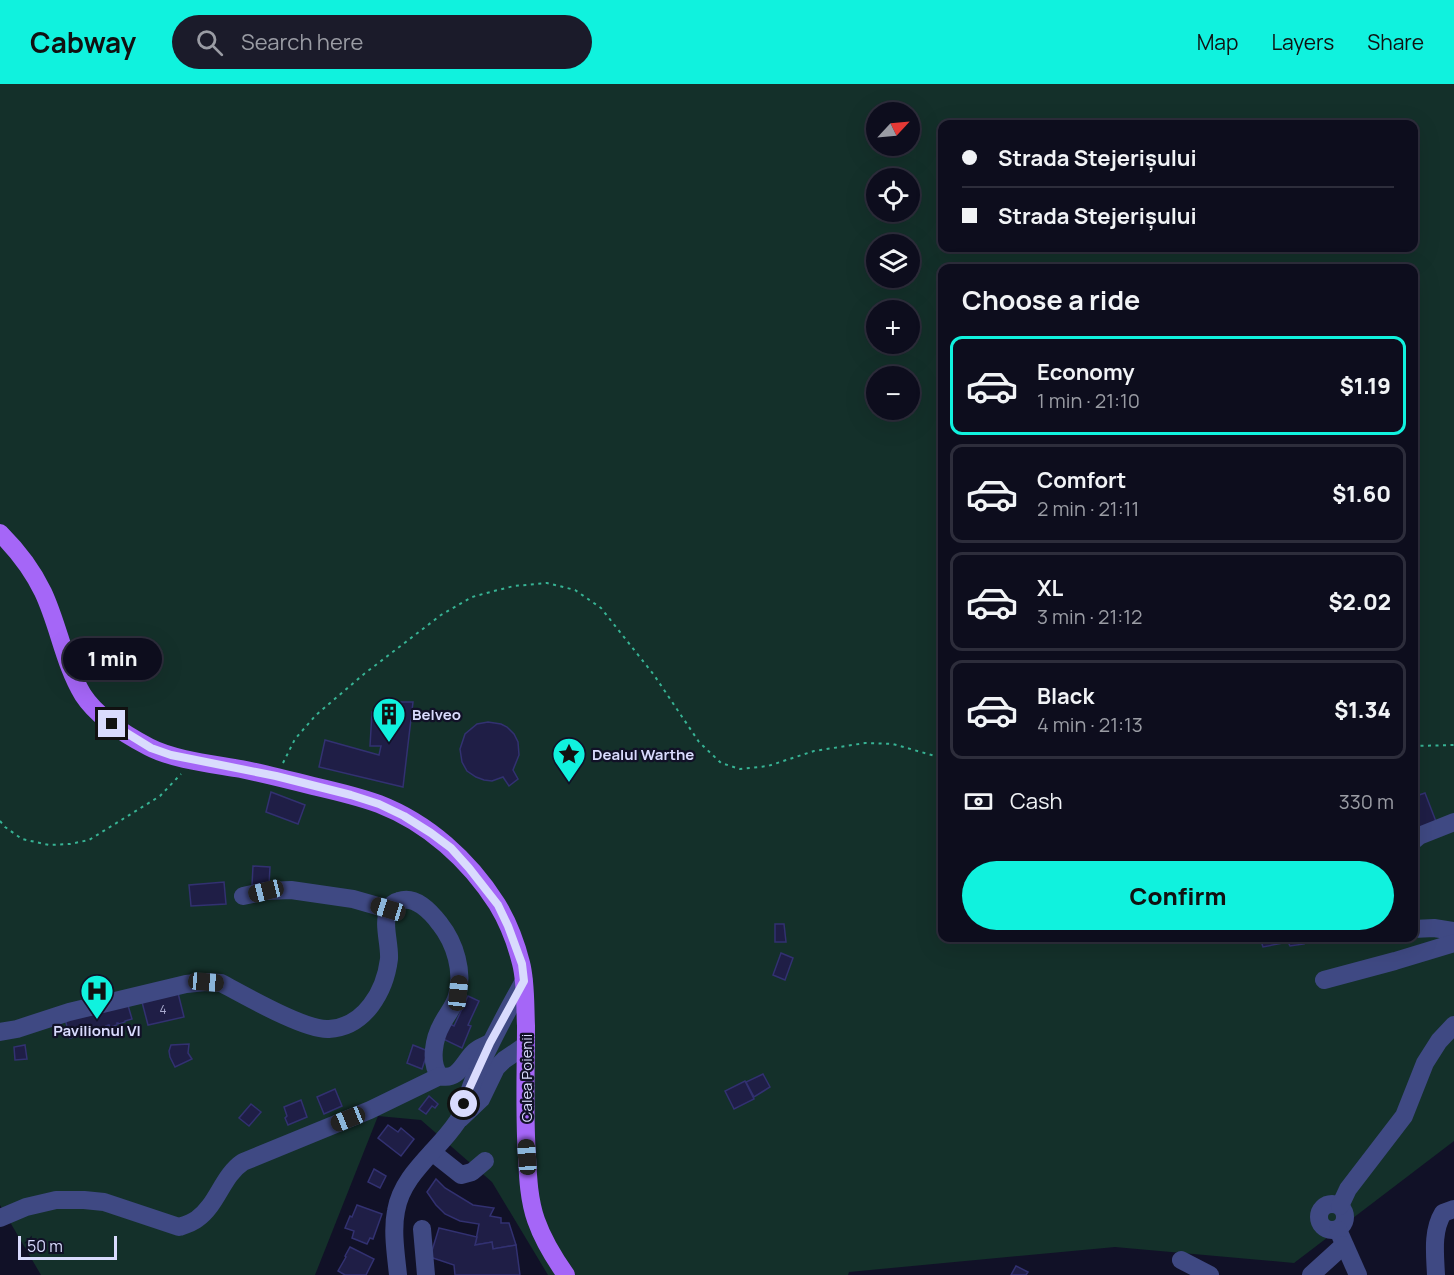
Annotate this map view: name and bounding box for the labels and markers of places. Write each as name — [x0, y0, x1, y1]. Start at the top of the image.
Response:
building icon: Belveo — [371, 696, 407, 743]
place label: Belveo — [412, 704, 461, 725]
place icon: Dealul Warthe — [551, 736, 587, 783]
place label: Dealul Warthe — [592, 744, 694, 765]
hospital icon: Pavilionul VI — [79, 973, 115, 1020]
place label: Pavilionul VI — [53, 1020, 141, 1041]

